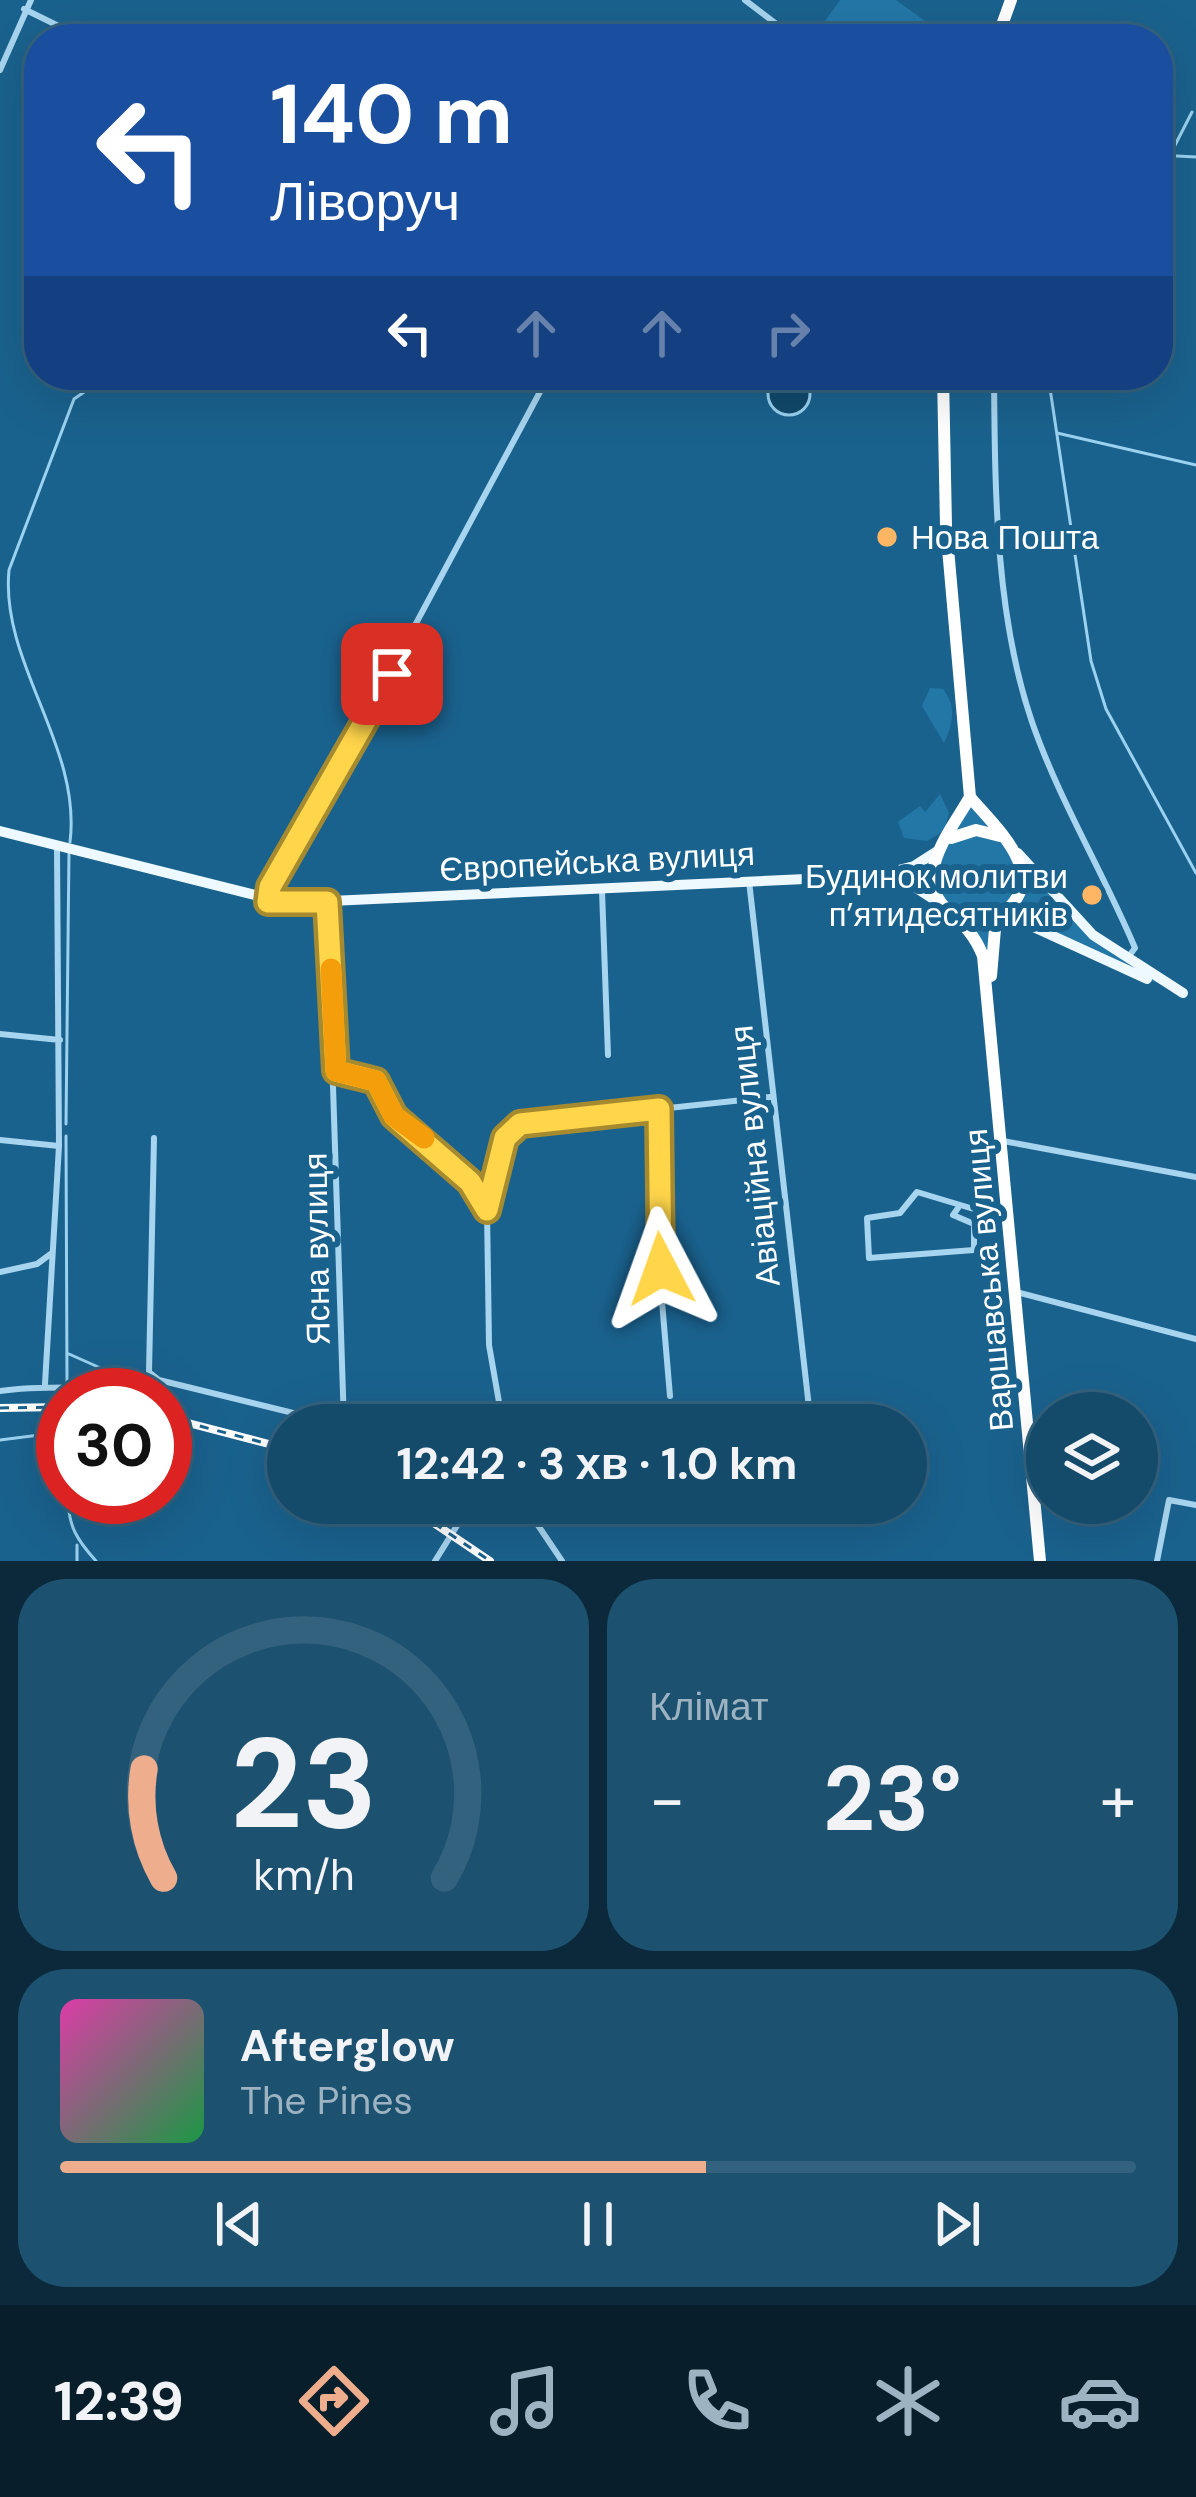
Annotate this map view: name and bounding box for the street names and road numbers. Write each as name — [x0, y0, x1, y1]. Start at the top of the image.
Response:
street label: Європейська вулиця — [438, 832, 756, 891]
street label: Авіаційна вулиця — [719, 1023, 790, 1289]
street label: Варшавська вулиця — [954, 1127, 1023, 1433]
street label: Ясна вулиця — [293, 1152, 340, 1346]

